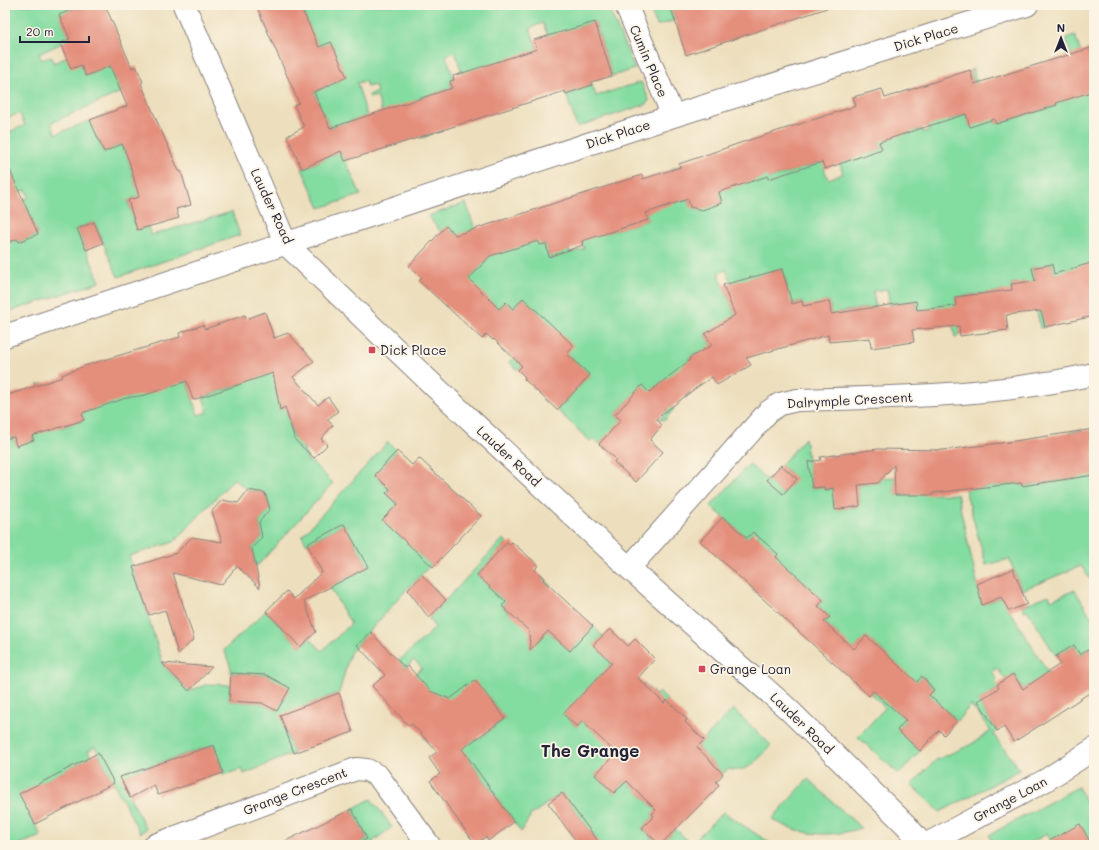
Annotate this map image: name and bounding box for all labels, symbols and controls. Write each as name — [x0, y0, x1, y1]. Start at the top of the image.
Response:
scale bar — [20, 18, 89, 44]
north arrow — [1041, 18, 1081, 58]
street label: Dick Place — [892, 19, 960, 54]
text: N — [1057, 20, 1065, 35]
street label: Cumin Place — [627, 22, 672, 100]
text: 20 m — [26, 23, 54, 39]
street label: Dick Place — [584, 115, 652, 152]
street label: Lauder Road — [248, 165, 297, 246]
place label: Dick Place — [380, 341, 447, 358]
marker: Dick Place — [367, 345, 377, 355]
street label: Dalrymple Crescent — [786, 388, 914, 411]
street label: Lauder Road — [474, 422, 545, 490]
place label: Grange Loan — [710, 660, 791, 677]
marker: Grange Loan — [697, 664, 707, 674]
street label: Lauder Road — [767, 688, 838, 757]
district label: The Grange — [541, 739, 639, 761]
street label: Grange Crescent — [240, 763, 349, 818]
street label: Grange Loan — [970, 772, 1050, 825]

